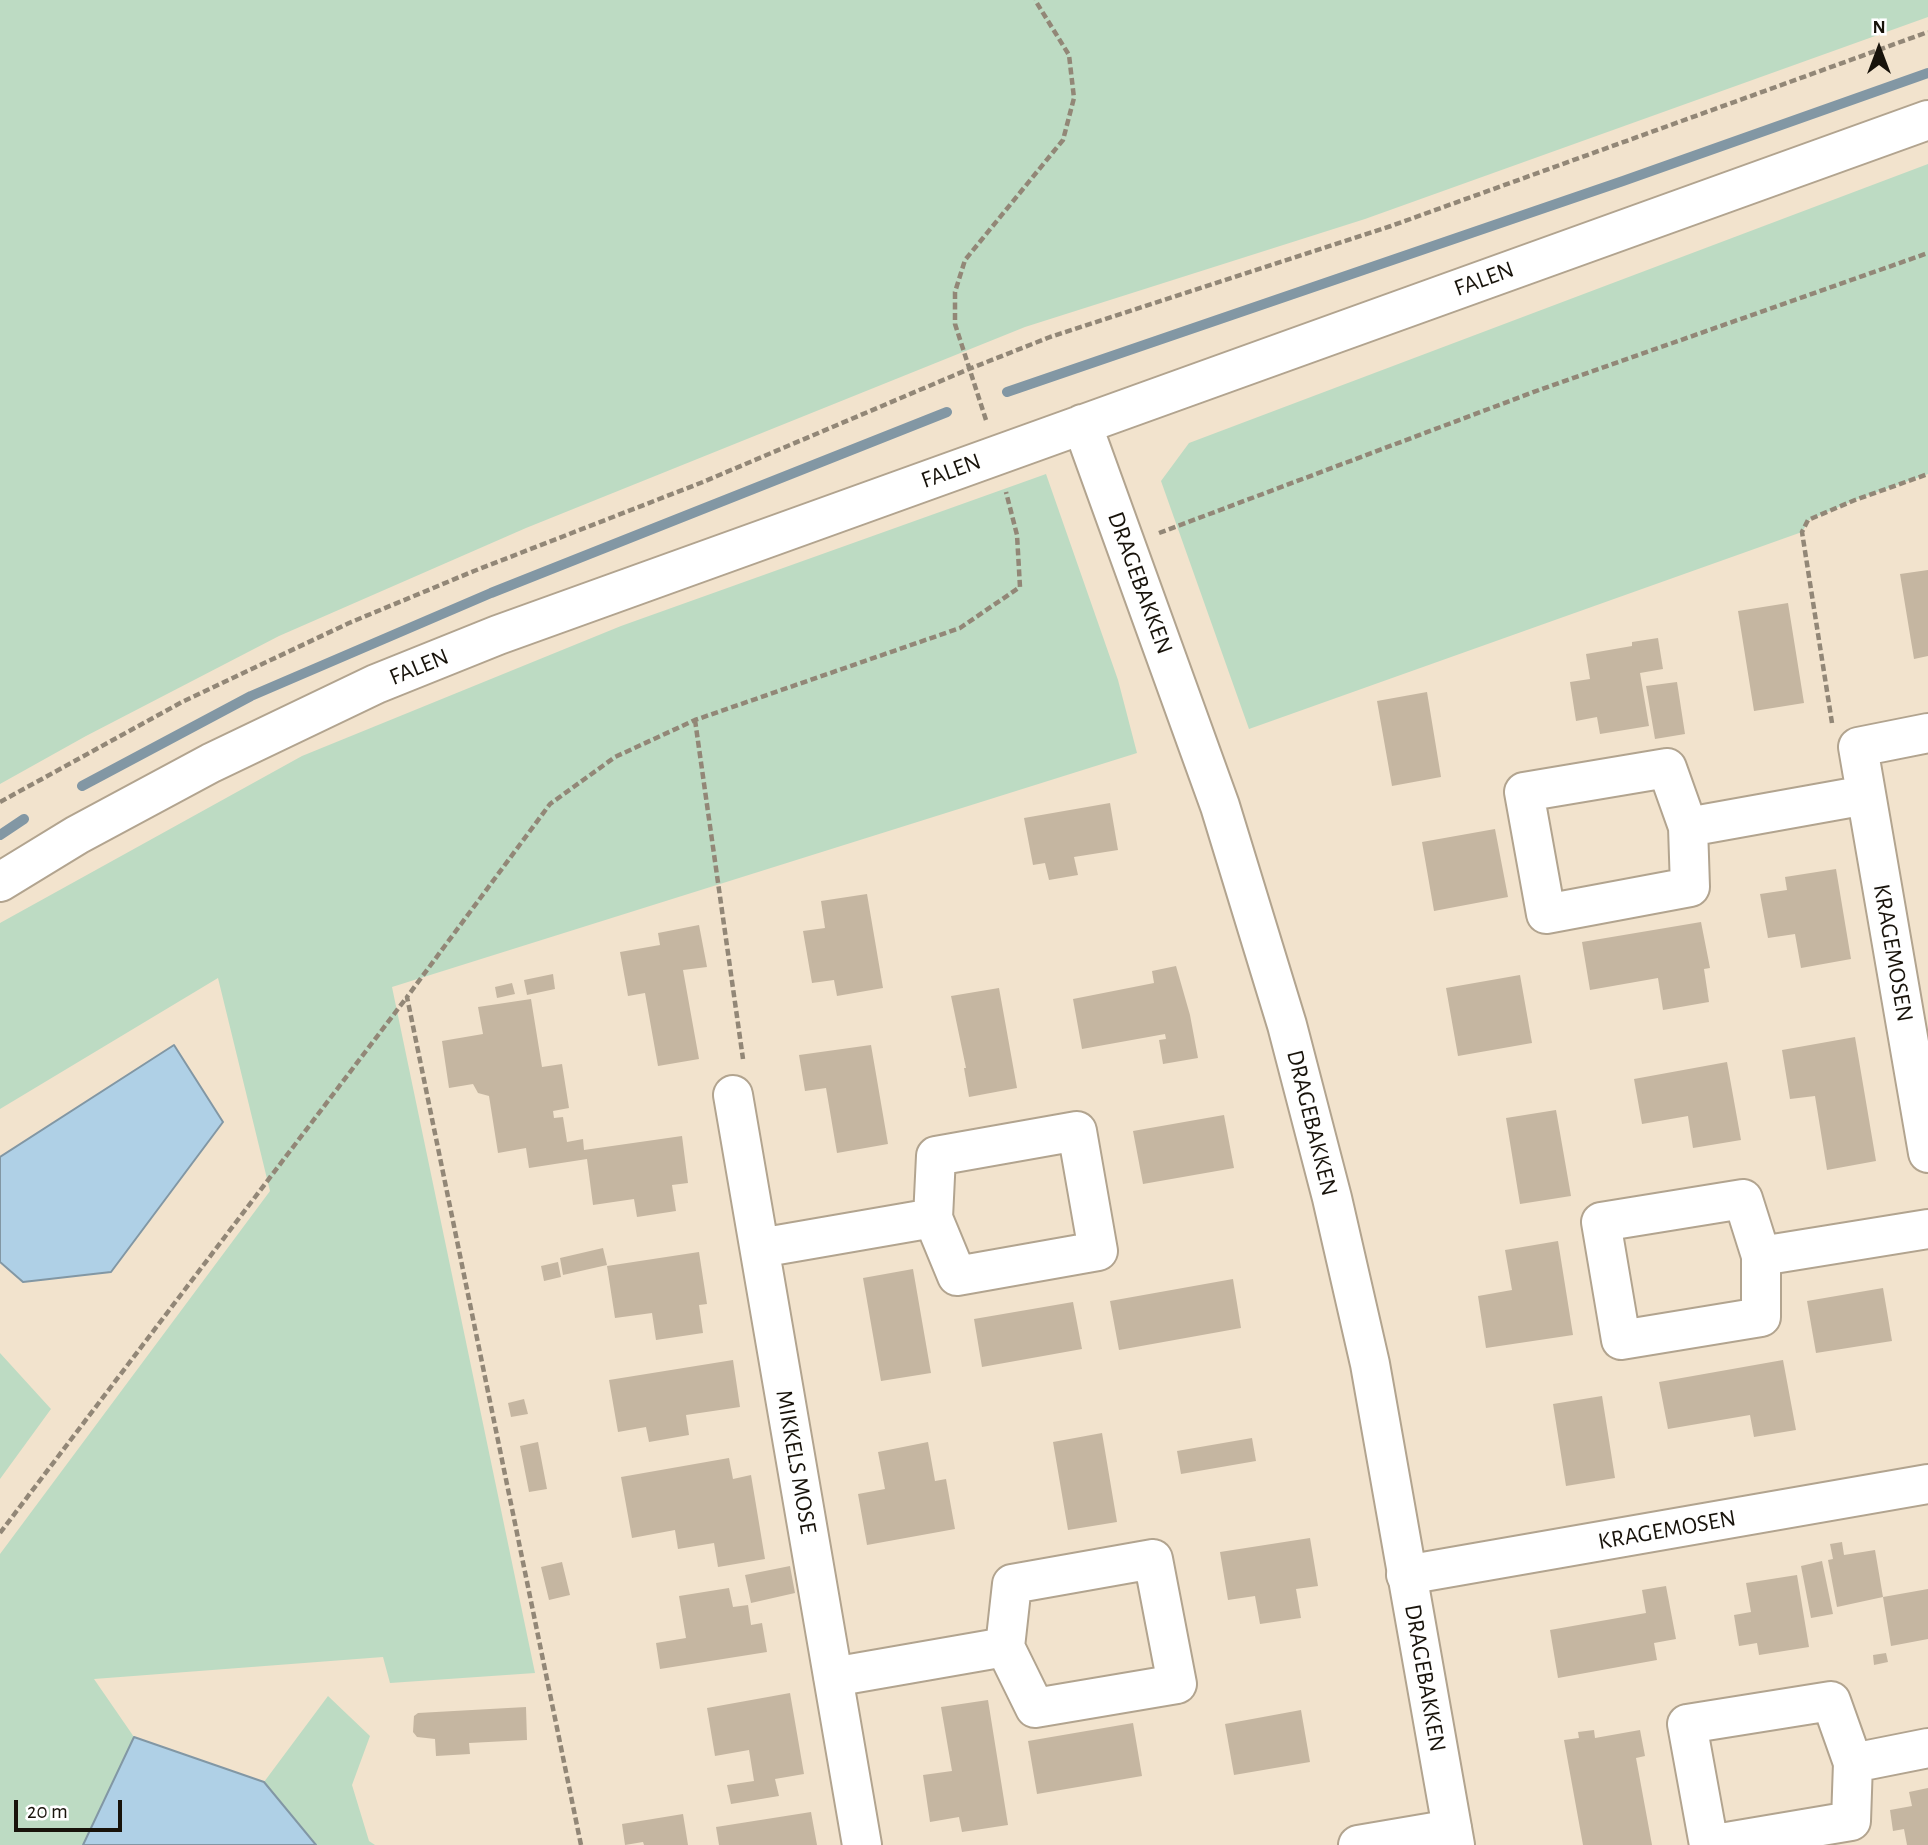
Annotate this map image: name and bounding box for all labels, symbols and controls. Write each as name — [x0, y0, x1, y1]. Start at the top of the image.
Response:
north arrow — [1844, 14, 1914, 84]
text: N — [1872, 18, 1886, 37]
street label: FALEN — [1450, 255, 1518, 303]
street label: FALEN — [917, 447, 985, 495]
street label: DRAGEBAKKEN — [1101, 508, 1179, 658]
street label: FALEN — [385, 642, 453, 692]
street label: KRAGEMOSEN — [1867, 882, 1919, 1024]
street label: DRAGEBAKKEN — [1280, 1047, 1344, 1199]
street label: MIKKELS MOSE — [769, 1388, 823, 1536]
street label: KRAGEMOSEN — [1596, 1504, 1738, 1556]
street label: DRAGEBAKKEN — [1398, 1602, 1452, 1754]
scale bar — [18, 1786, 126, 1830]
text: 20 m — [27, 1801, 68, 1822]

